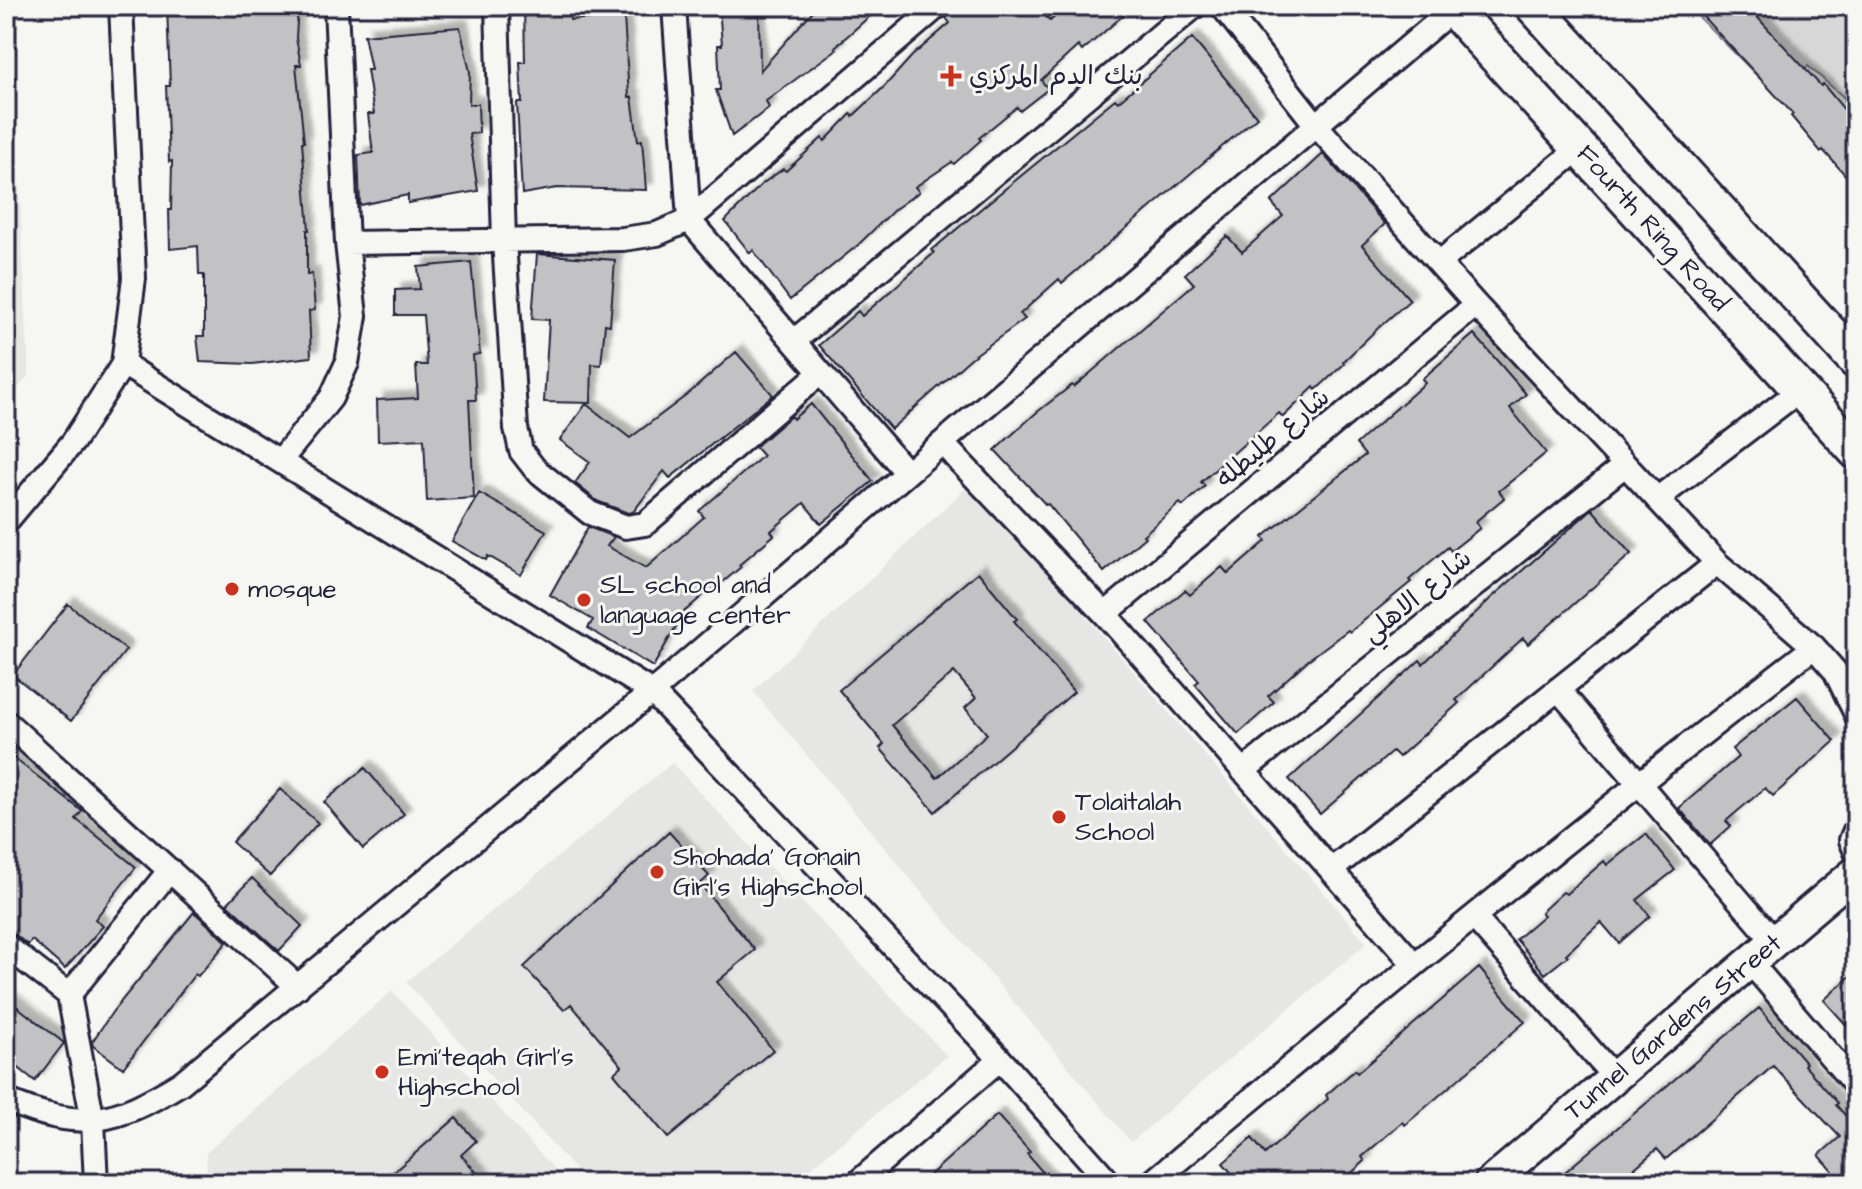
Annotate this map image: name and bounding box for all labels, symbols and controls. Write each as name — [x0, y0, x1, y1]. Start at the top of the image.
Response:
place label: بنك الدم المركزي — [969, 58, 1143, 95]
marker: بنك الدم المركزي — [940, 65, 962, 87]
street label: Fourth Ring Road — [1567, 137, 1738, 321]
street label: شارع طليطله — [1208, 380, 1338, 496]
street label: شارع الاهلي — [1355, 541, 1482, 655]
place label: SL school and language center — [600, 567, 790, 635]
place label: mosque — [248, 571, 337, 607]
marker: mosque — [223, 580, 241, 598]
marker: SL school and language center — [575, 591, 593, 609]
place label: Tolaitalah School — [1075, 784, 1181, 850]
marker: Tolaitalah School — [1050, 808, 1068, 826]
place label: Shohada' Gonain Girl's Highschool — [673, 839, 863, 907]
marker: Shohada' Gonain Girl's Highschool — [648, 863, 666, 881]
street label: Tunnel Gardens Street — [1557, 925, 1790, 1129]
place label: Emi'teqah Girl's Highschool — [398, 1039, 574, 1107]
marker: Emi'teqah Girl's Highschool — [373, 1063, 391, 1081]

